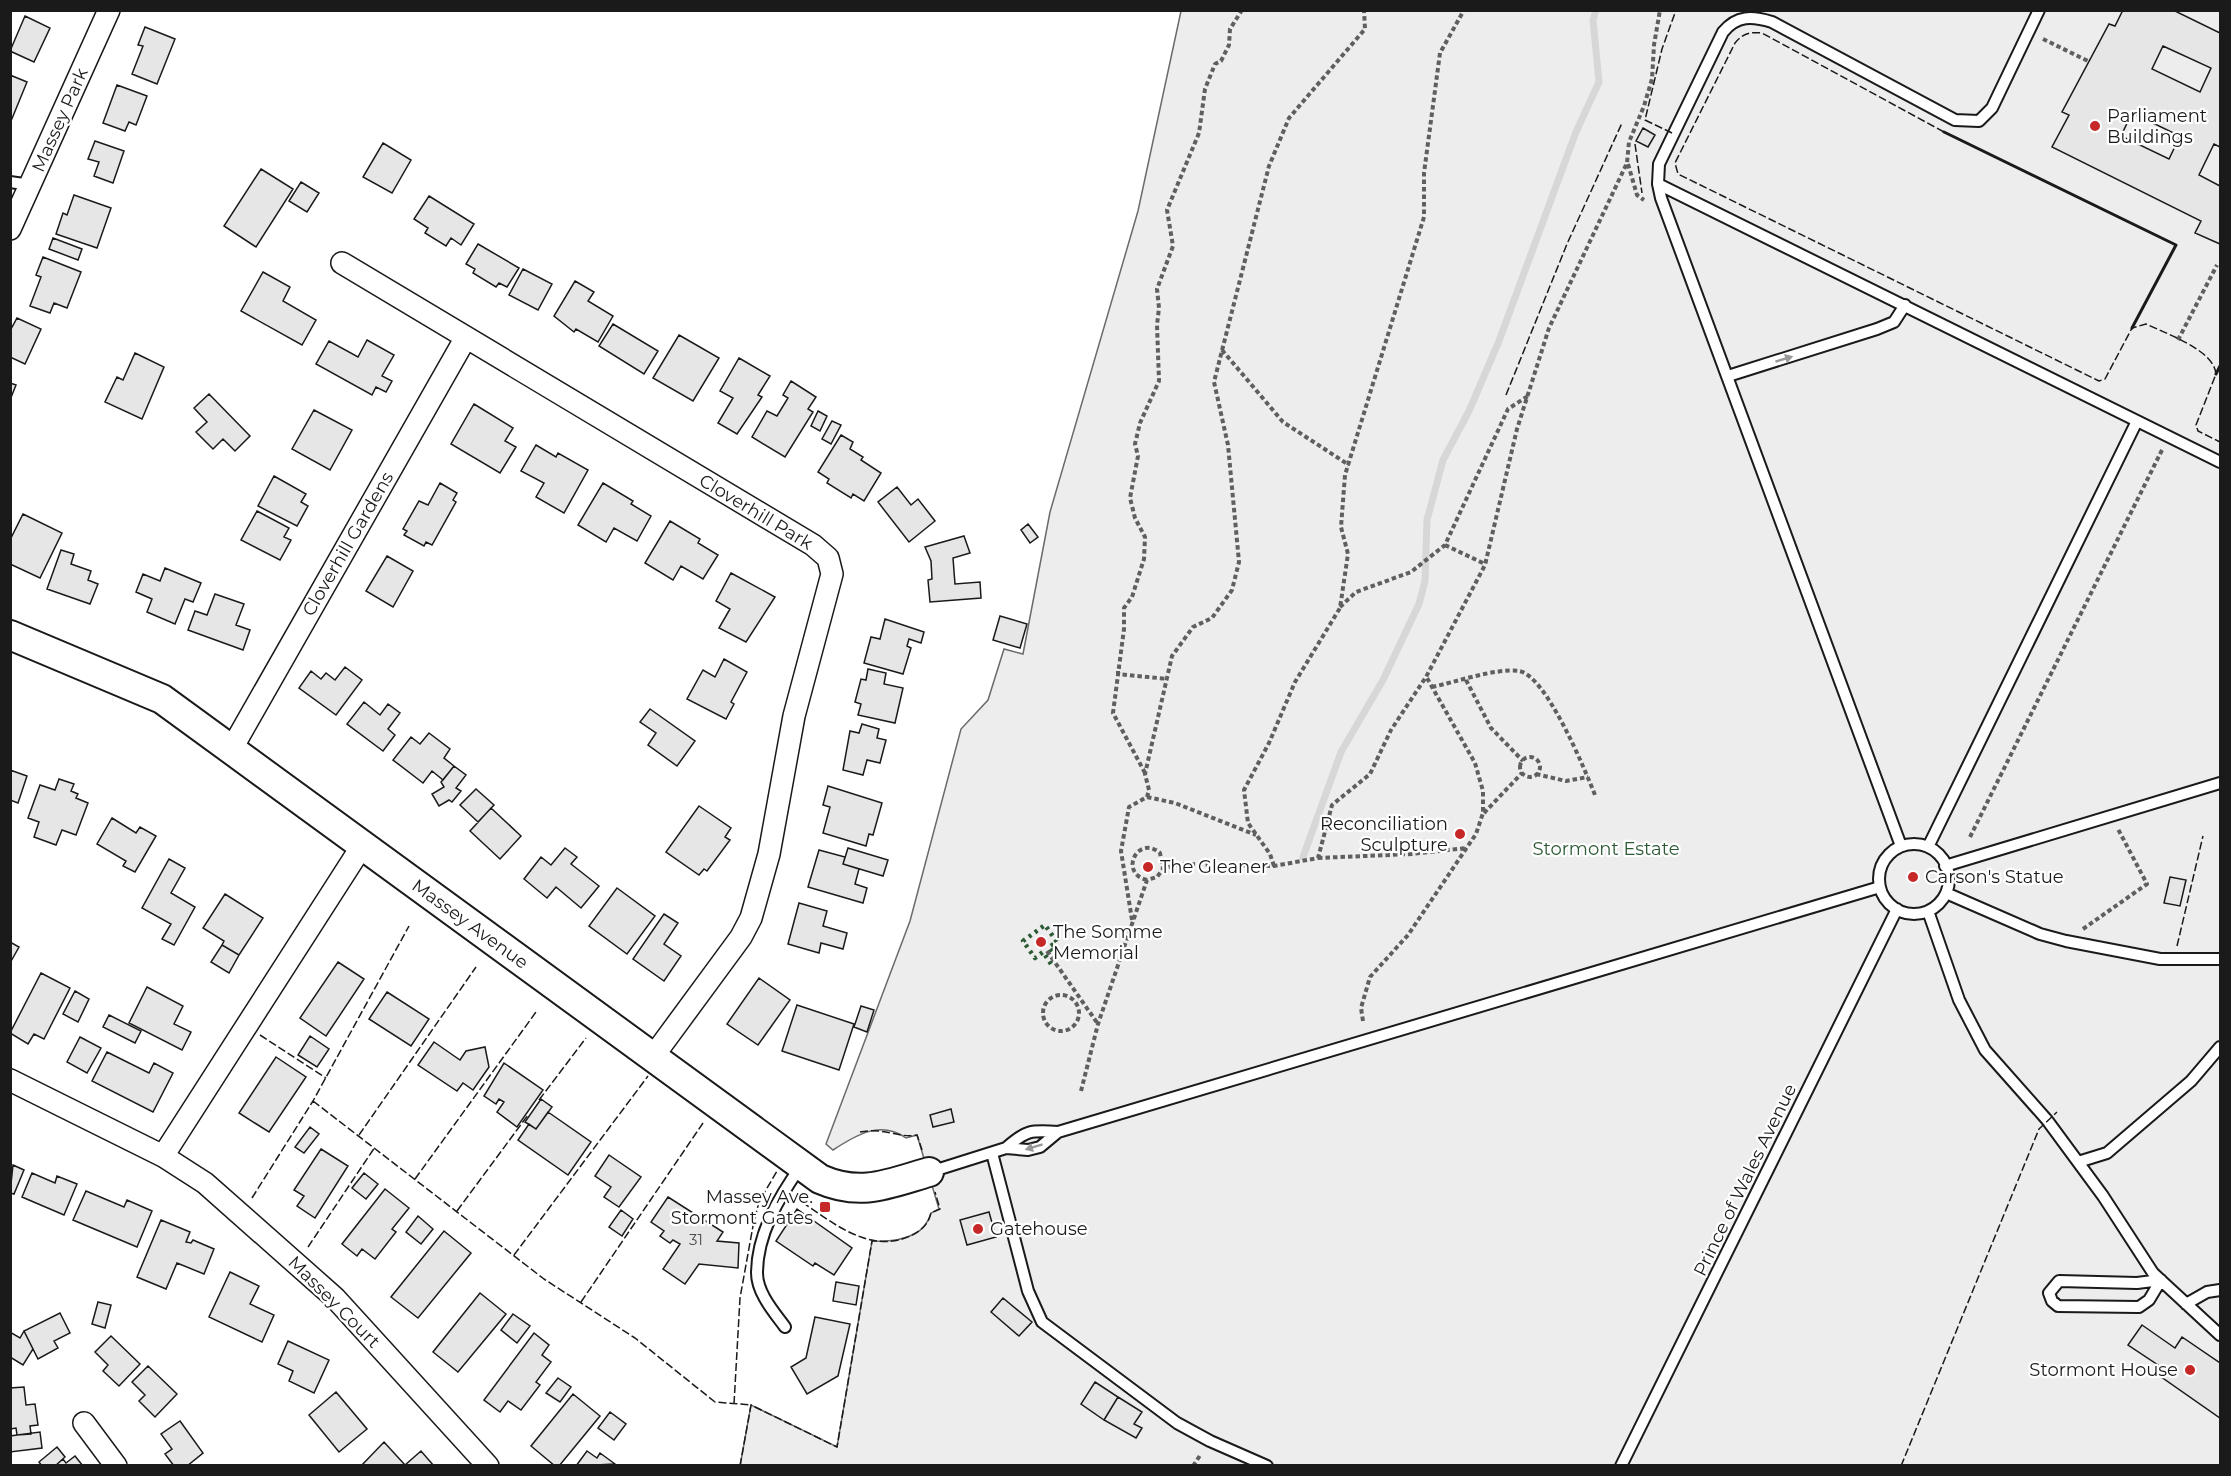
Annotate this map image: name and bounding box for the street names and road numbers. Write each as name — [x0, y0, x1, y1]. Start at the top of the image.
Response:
street label: Massey Park — [27, 64, 93, 176]
street label: Cloverhill Gardens — [298, 468, 398, 620]
street label: Cloverhill Park — [695, 469, 817, 555]
street label: Massey Avenue — [407, 874, 533, 974]
street label: Prince of Wales Avenue — [1689, 1080, 1801, 1280]
street label: Massey Court — [283, 1251, 385, 1353]

